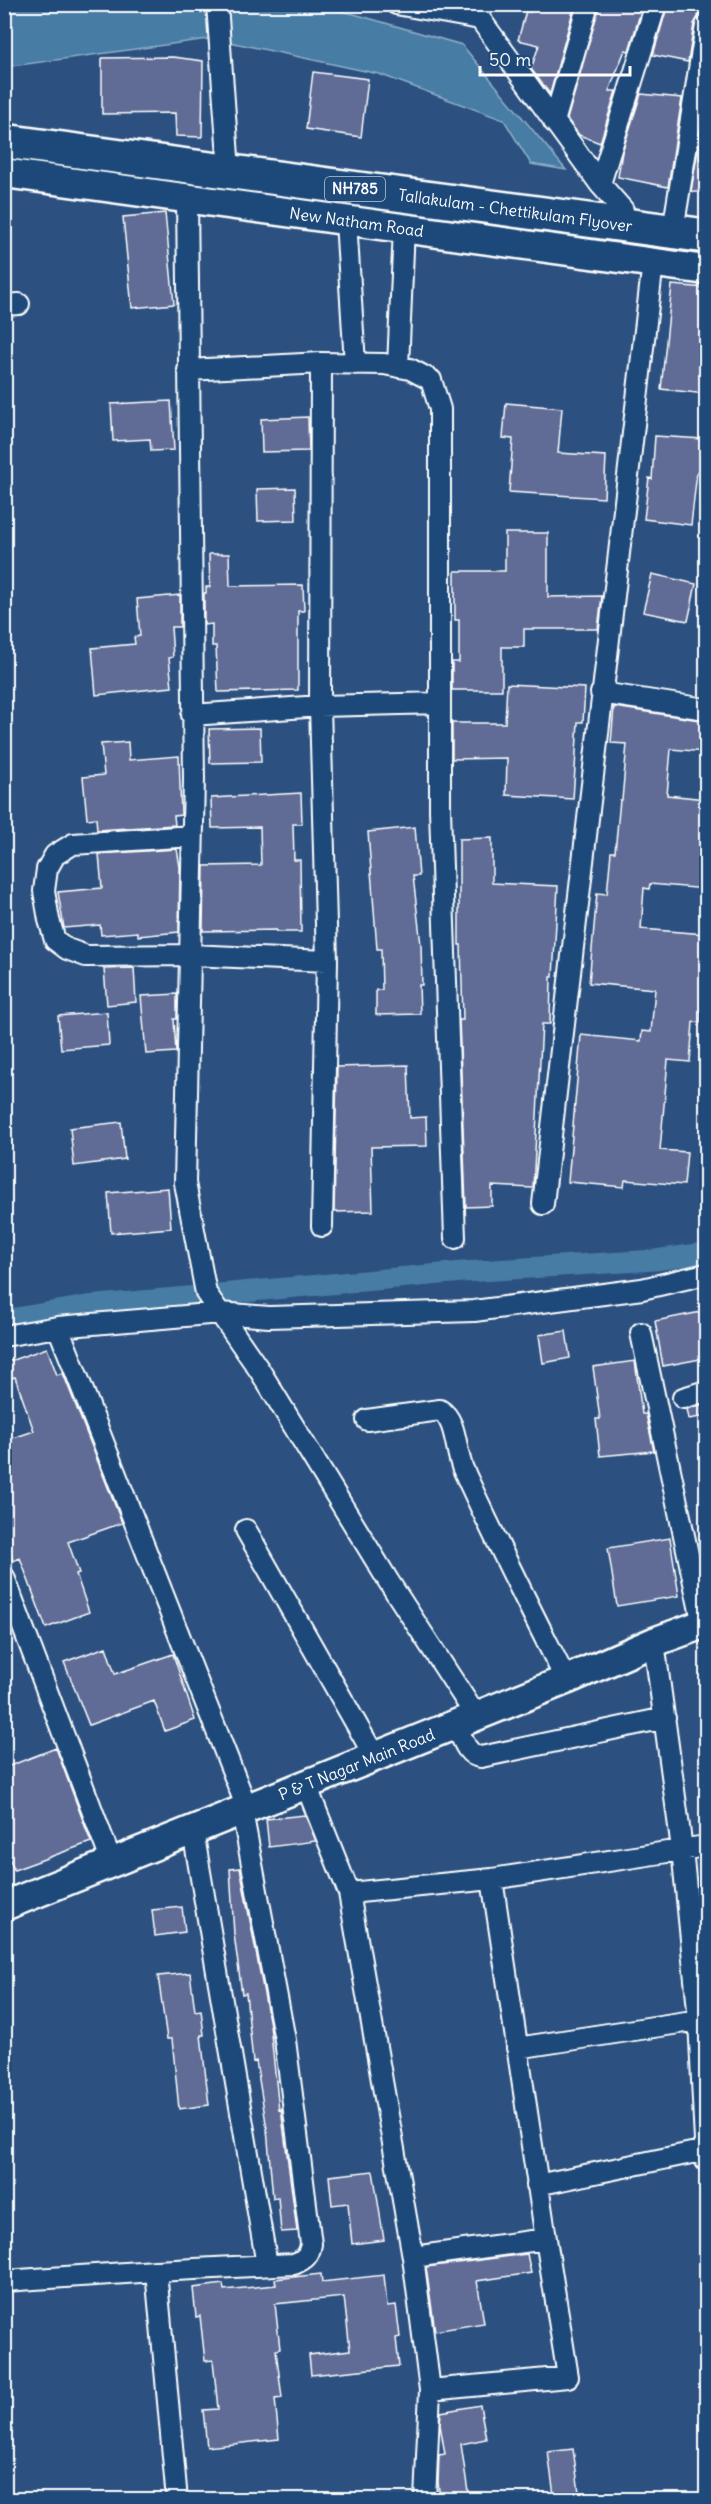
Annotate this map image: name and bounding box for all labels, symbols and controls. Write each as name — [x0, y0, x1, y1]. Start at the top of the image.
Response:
scale bar — [480, 39, 630, 77]
text: 50 m — [489, 48, 531, 71]
road number: NH785 — [325, 177, 385, 201]
street label: Tallakulam - Chettikulam Flyover — [397, 184, 634, 236]
street label: New Natham Road — [288, 203, 425, 241]
street label: P & T Nagar Main Road — [276, 1724, 437, 1805]

